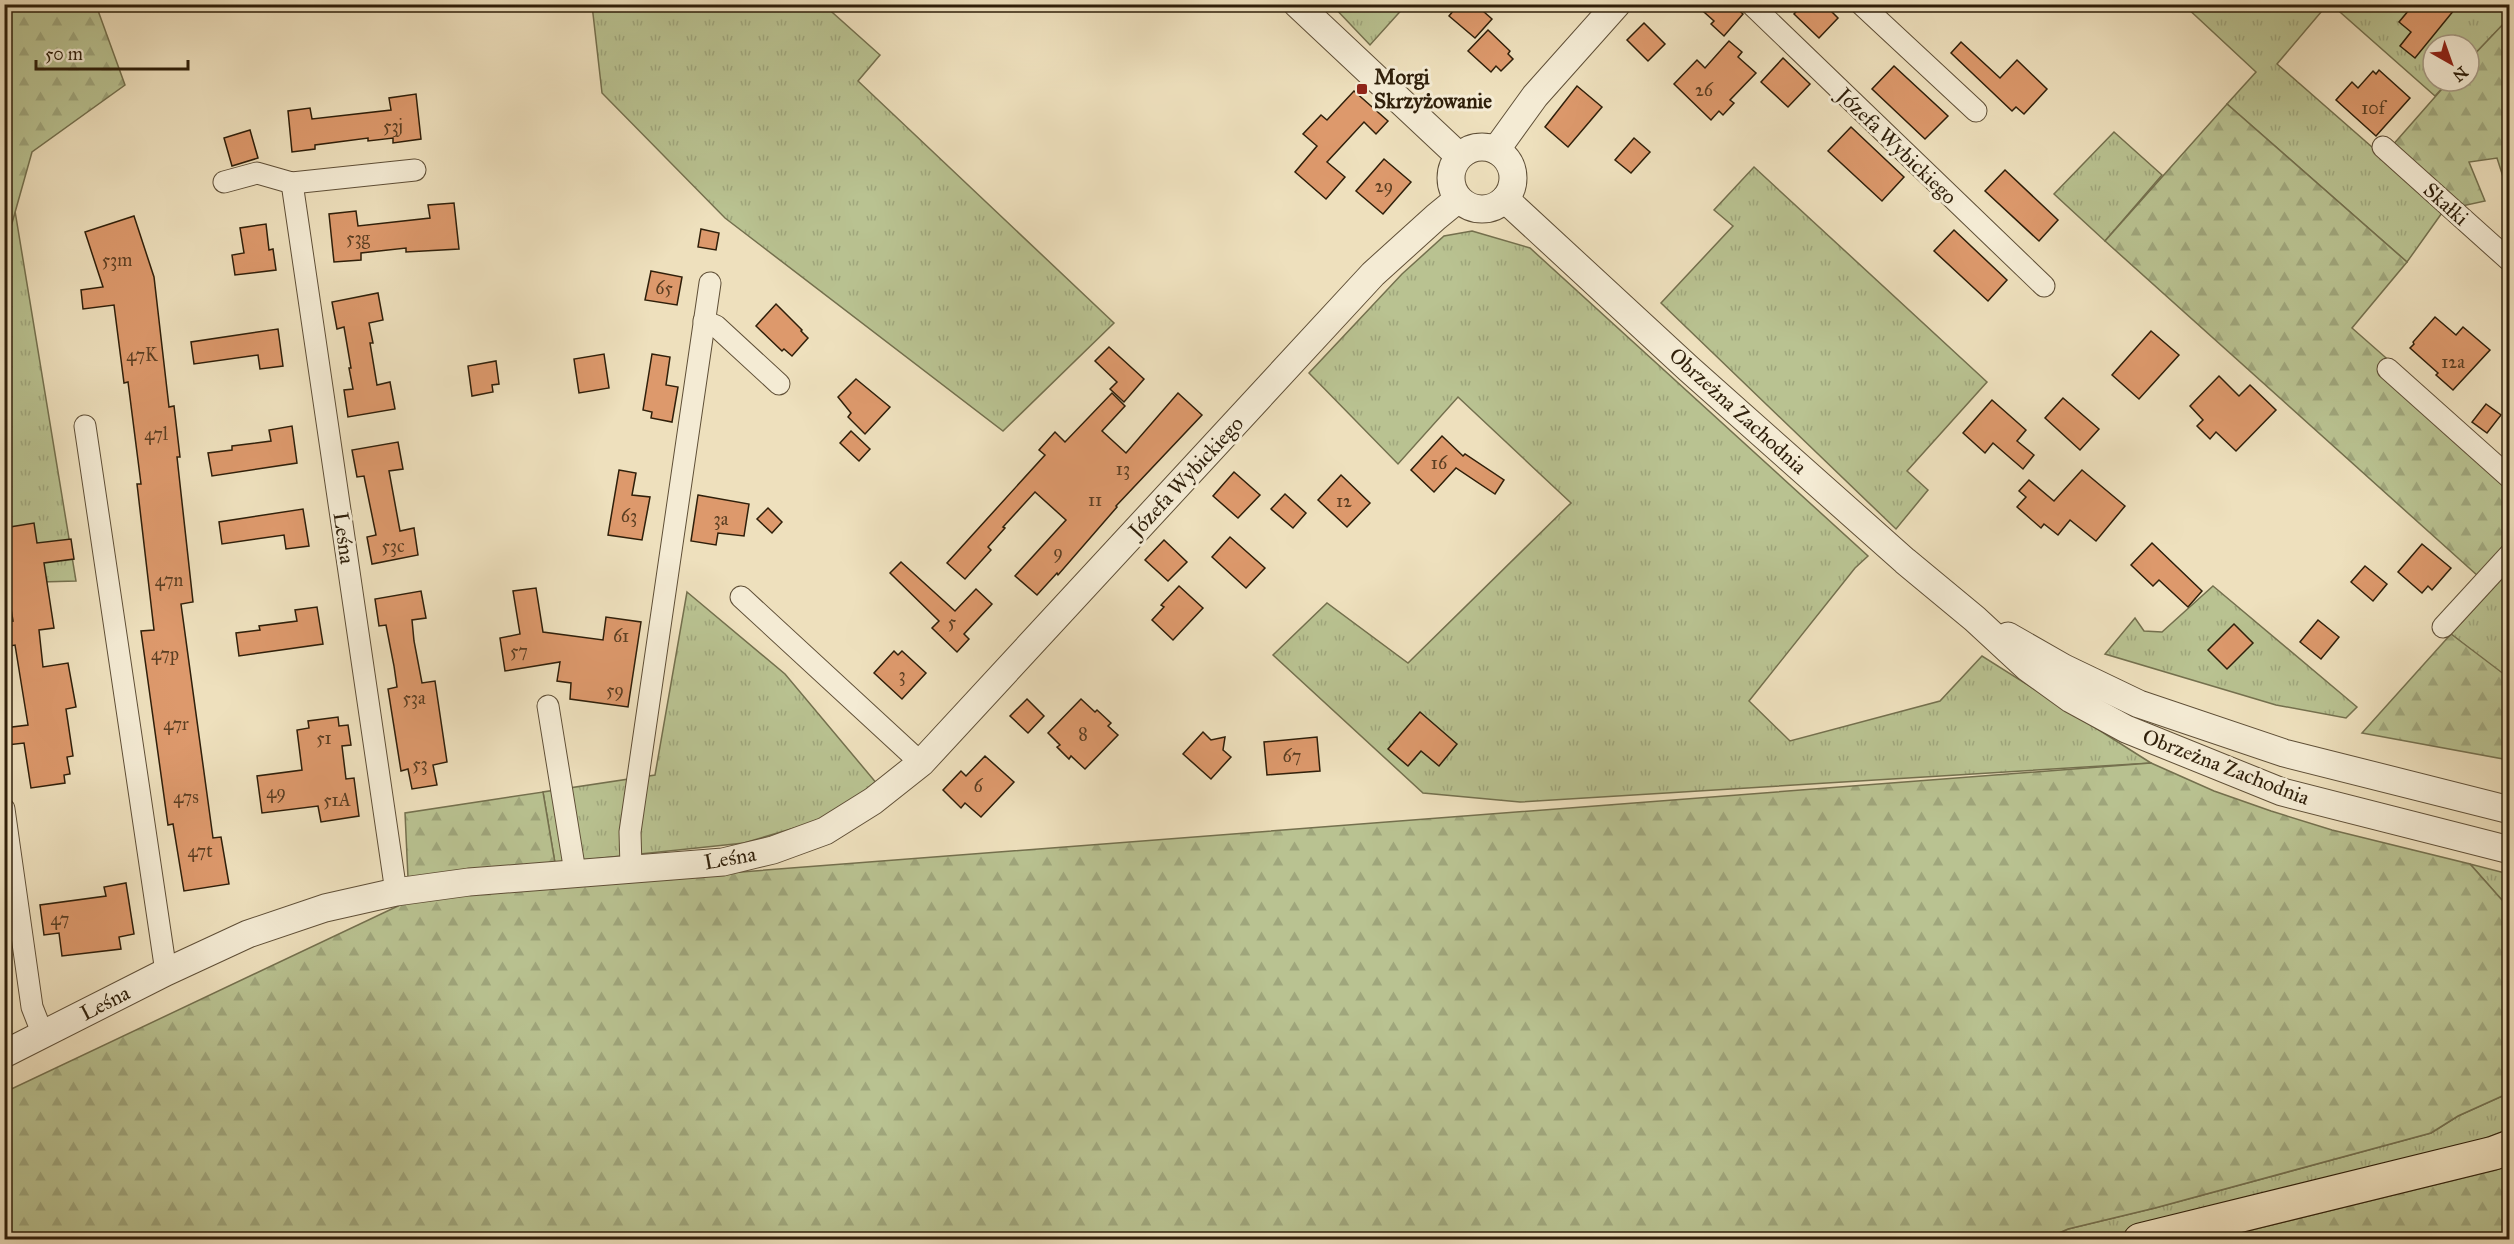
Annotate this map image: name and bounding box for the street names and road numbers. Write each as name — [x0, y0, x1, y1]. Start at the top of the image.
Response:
street label: Józefa Wybickiego — [1830, 81, 1963, 210]
street label: Skałki — [2418, 177, 2474, 231]
street label: Obrzeżna Zachodnia — [1664, 342, 1812, 480]
street label: Józefa Wybickiego — [1122, 411, 1249, 545]
street label: Leśna — [327, 510, 361, 566]
street label: Obrzeżna Zachodnia — [2139, 723, 2313, 811]
street label: Leśna — [702, 841, 758, 875]
street label: Leśna — [76, 980, 134, 1026]

